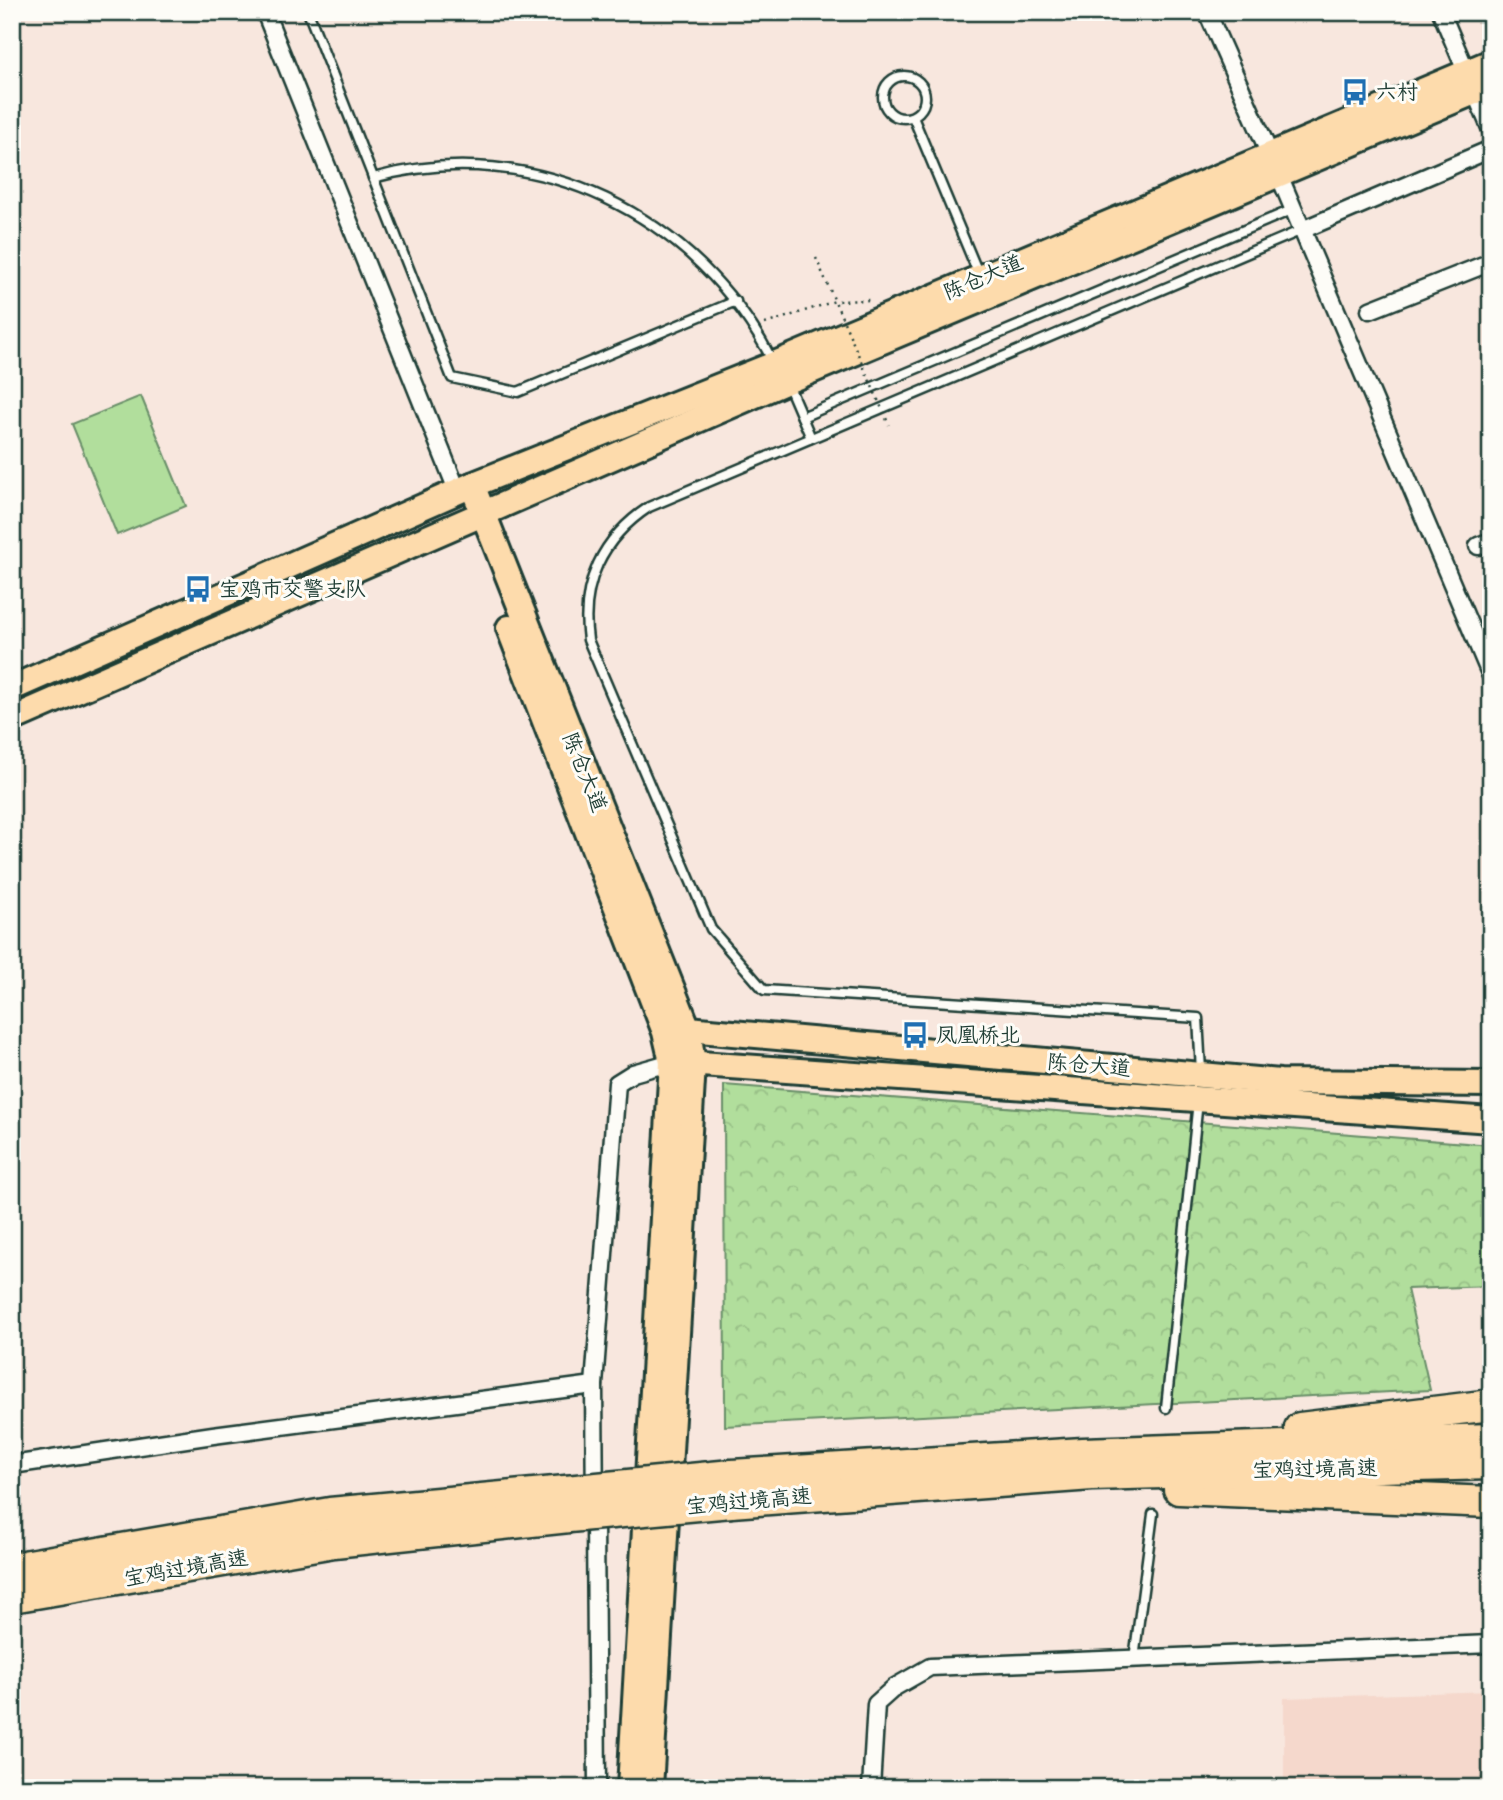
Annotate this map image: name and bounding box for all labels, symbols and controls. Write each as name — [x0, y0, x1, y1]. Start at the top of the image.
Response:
bus stop icon: 六村 — [1340, 77, 1370, 107]
place label: 六村 — [1376, 77, 1418, 110]
street label: 陈仓大道 — [938, 247, 1029, 310]
bus stop icon: 宝鸡市交警支队 — [183, 574, 213, 604]
place label: 宝鸡市交警支队 — [219, 574, 366, 607]
street label: 陈仓大道 — [553, 727, 615, 818]
bus stop icon: 凤凰桥北 — [900, 1020, 930, 1050]
place label: 凤凰桥北 — [936, 1020, 1020, 1053]
street label: 陈仓大道 — [1046, 1046, 1132, 1087]
street label: 宝鸡过境高速 — [1252, 1453, 1378, 1488]
street label: 宝鸡过境高速 — [685, 1481, 813, 1524]
street label: 宝鸡过境高速 — [121, 1542, 251, 1597]

